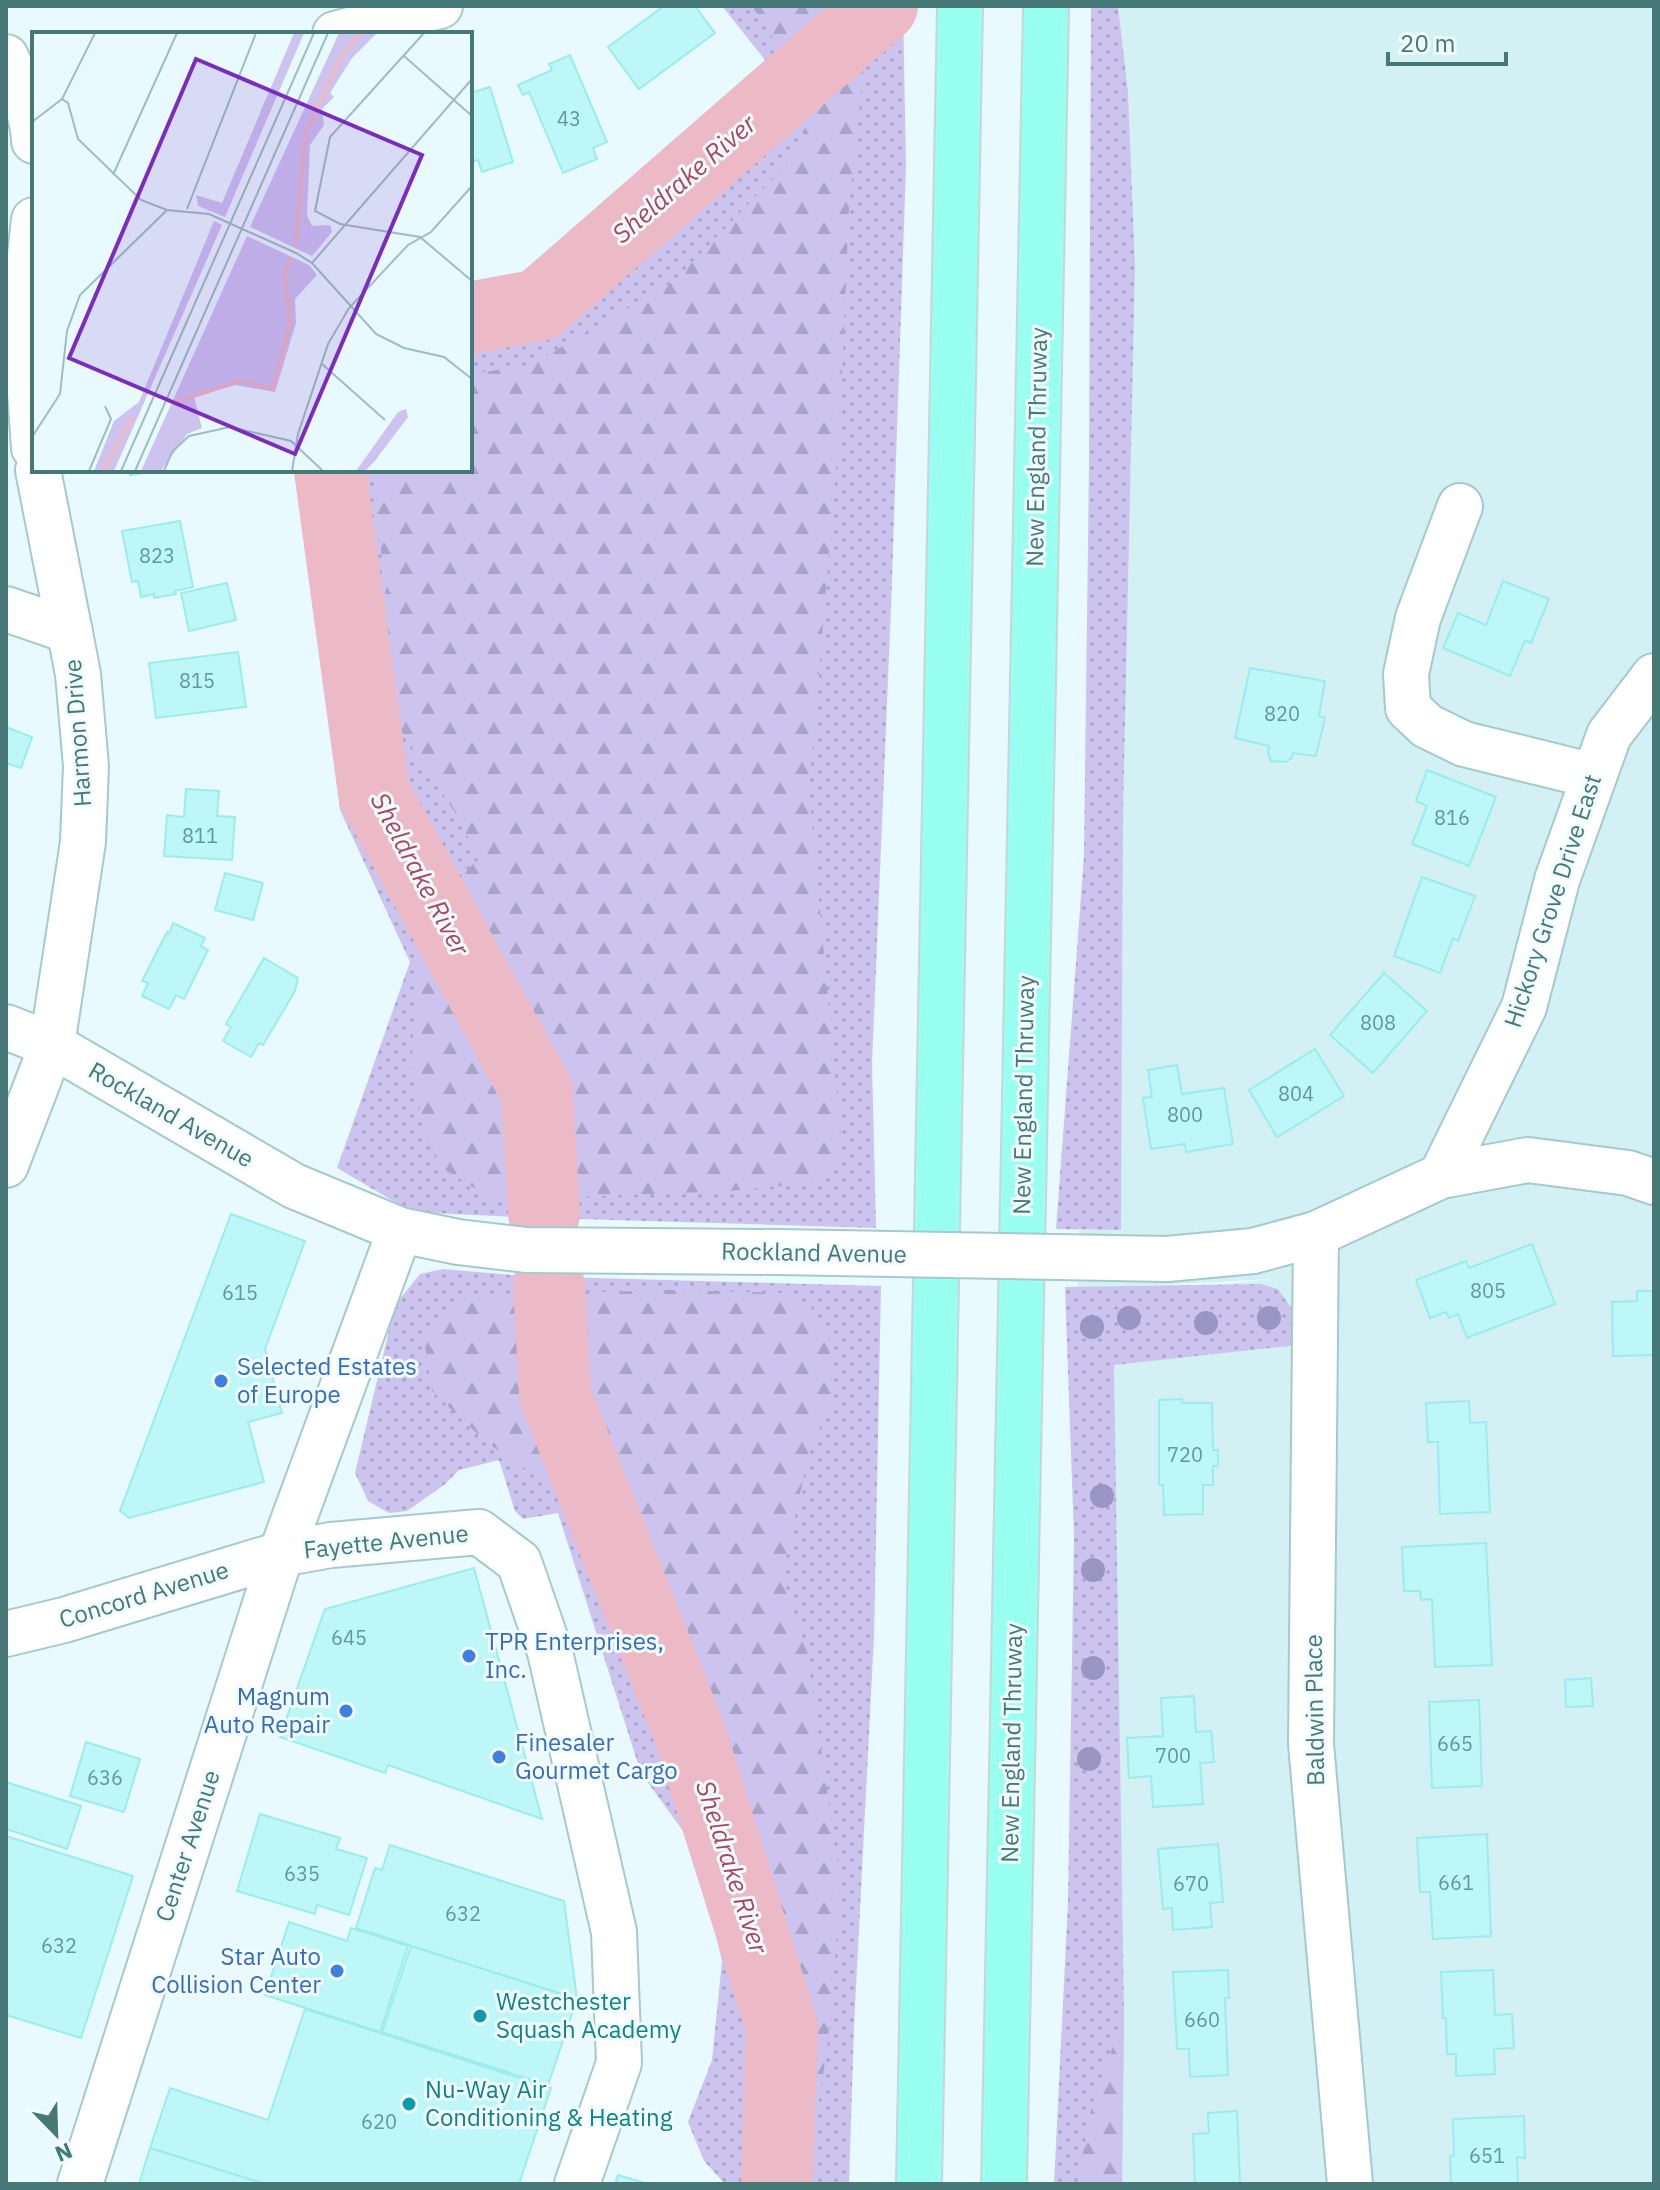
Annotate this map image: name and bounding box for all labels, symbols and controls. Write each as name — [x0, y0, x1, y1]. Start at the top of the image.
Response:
scale bar — [1388, 16, 1506, 66]
text: 20 m — [1400, 27, 1455, 59]
inset map — [32, 32, 472, 472]
house number: 43 — [557, 105, 581, 132]
water label: Sheldrake River — [604, 105, 764, 250]
street label: New England Thruway — [1018, 327, 1054, 567]
house number: 823 — [139, 542, 175, 569]
street label: Harmon Drive — [56, 658, 98, 808]
house number: 815 — [179, 667, 215, 694]
house number: 820 — [1264, 700, 1300, 727]
street label: Hickory Grove Drive East — [1496, 770, 1608, 1031]
water label: Sheldrake River — [364, 786, 479, 962]
house number: 816 — [1434, 804, 1470, 831]
house number: 811 — [182, 822, 218, 849]
street label: New England Thruway — [1005, 975, 1041, 1215]
house number: 808 — [1360, 1009, 1396, 1036]
street label: Rockland Avenue — [83, 1054, 260, 1174]
house number: 804 — [1278, 1080, 1314, 1107]
house number: 800 — [1167, 1101, 1203, 1128]
street label: Rockland Avenue — [721, 1234, 907, 1270]
house number: 805 — [1470, 1277, 1506, 1304]
house number: 615 — [222, 1279, 258, 1306]
place label: Selected Estates of Europe — [237, 1350, 417, 1410]
marker: Selected Estates of Europe — [212, 1372, 230, 1390]
house number: 720 — [1167, 1441, 1203, 1468]
street label: Fayette Avenue — [302, 1516, 470, 1566]
street label: Concord Avenue — [55, 1553, 232, 1635]
street label: New England Thruway — [993, 1623, 1029, 1863]
house number: 645 — [331, 1624, 367, 1651]
place label: TPR Enterprises, Inc. — [485, 1625, 664, 1685]
street label: Baldwin Place — [1297, 1634, 1331, 1786]
marker: TPR Enterprises, Inc. — [460, 1647, 478, 1665]
place label: Magnum Auto Repair — [204, 1680, 330, 1740]
marker: Magnum Auto Repair — [337, 1702, 355, 1720]
place label: Finesaler Gourmet Cargo — [515, 1726, 678, 1786]
house number: 665 — [1437, 1730, 1473, 1757]
house number: 700 — [1155, 1742, 1191, 1769]
marker: Finesaler Gourmet Cargo — [490, 1748, 508, 1766]
house number: 636 — [87, 1764, 123, 1791]
street label: Center Avenue — [147, 1766, 227, 1926]
water label: Sheldrake River — [689, 1776, 777, 1959]
house number: 635 — [284, 1860, 320, 1887]
house number: 661 — [1438, 1869, 1474, 1896]
house number: 670 — [1173, 1870, 1209, 1897]
house number: 632 — [445, 1900, 481, 1927]
house number: 632 — [41, 1932, 77, 1959]
place label: Star Auto Collision Center — [151, 1940, 321, 2000]
marker: Star Auto Collision Center — [328, 1962, 346, 1980]
place label: Westchester Squash Academy — [496, 1985, 681, 2045]
house number: 660 — [1184, 2006, 1220, 2033]
marker: Westchester Squash Academy — [471, 2007, 489, 2025]
place label: Nu-Way Air Conditioning & Heating — [425, 2073, 673, 2133]
north arrow — [16, 2094, 96, 2174]
marker: Nu-Way Air Conditioning & Heating — [400, 2095, 418, 2113]
house number: 620 — [361, 2108, 397, 2135]
text: N — [51, 2136, 77, 2169]
house number: 651 — [1469, 2142, 1505, 2169]

